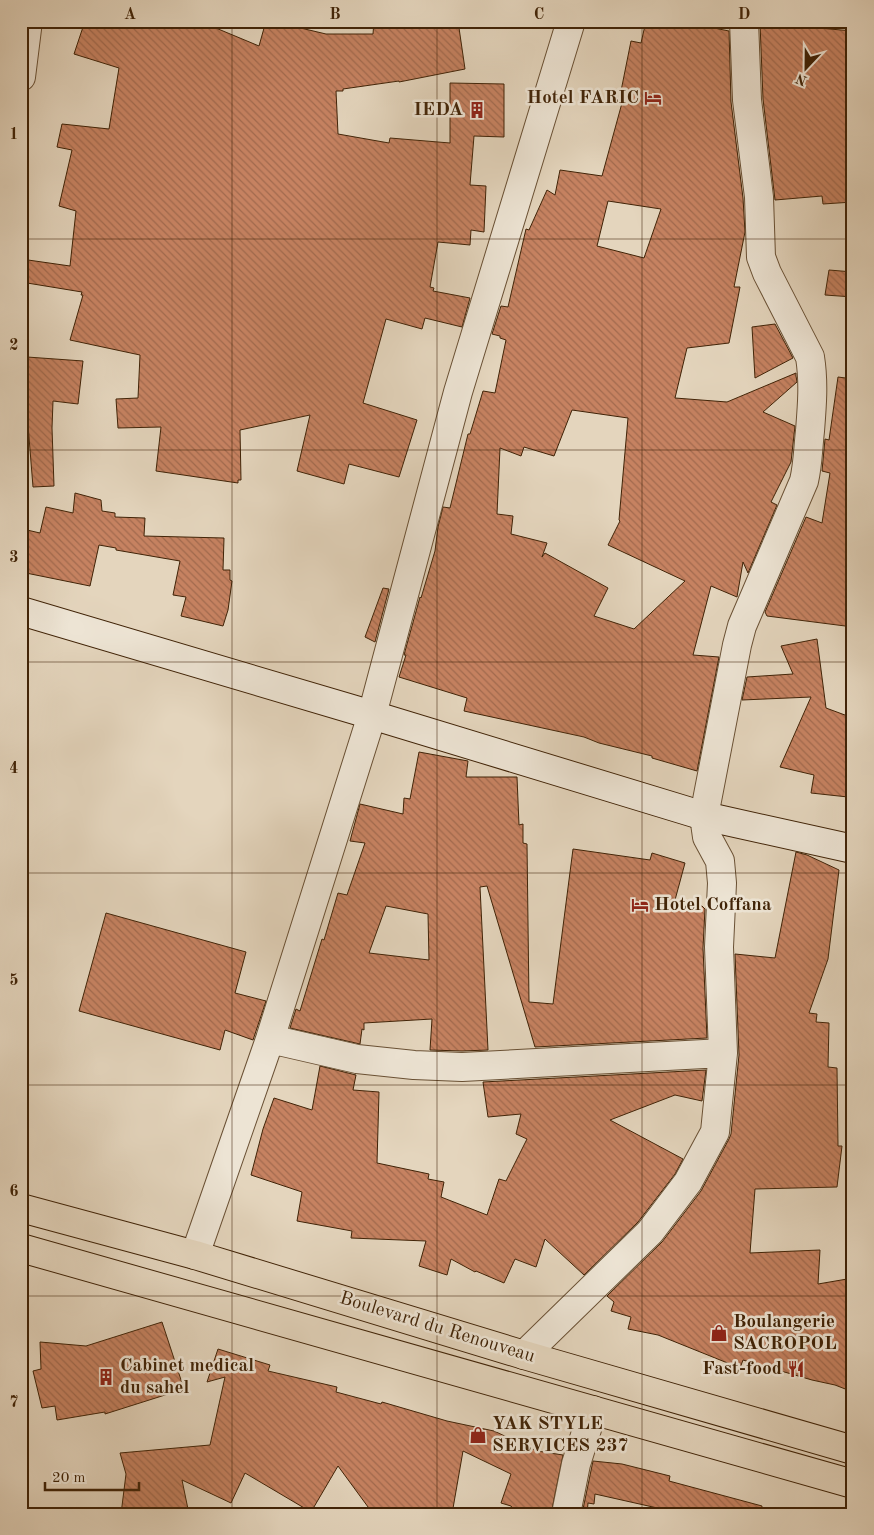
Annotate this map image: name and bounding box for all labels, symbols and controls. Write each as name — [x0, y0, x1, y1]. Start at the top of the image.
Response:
text: A — [124, 7, 136, 23]
text: B — [329, 7, 341, 23]
text: C — [534, 7, 544, 23]
text: D — [738, 7, 750, 23]
north arrow — [782, 42, 832, 92]
text: N — [794, 71, 809, 88]
hotel icon: Hotel FARIC — [643, 88, 663, 108]
place label: Hotel FARIC — [527, 89, 639, 108]
building icon: IEDA — [467, 100, 487, 120]
place label: IEDA — [413, 101, 463, 120]
text: 1 — [9, 127, 19, 143]
text: 2 — [9, 338, 19, 354]
text: 3 — [9, 550, 19, 566]
text: 4 — [9, 761, 19, 777]
hotel icon: Hotel Coffana — [630, 895, 650, 915]
place label: Hotel Coffana — [654, 896, 772, 915]
text: 5 — [9, 973, 19, 989]
text: 6 — [9, 1184, 19, 1200]
street label: Boulevard du Renouveau — [337, 1289, 537, 1367]
place label: Boulangerie SACROPOL — [733, 1313, 837, 1354]
shop icon: Boulangerie SACROPOL — [709, 1323, 729, 1343]
place label: Cabinet medical du sahel — [120, 1357, 254, 1398]
restaurant icon: Fast-food — [786, 1359, 806, 1379]
place label: Fast-food — [702, 1360, 782, 1379]
building icon: Cabinet medical du sahel — [96, 1367, 116, 1387]
text: 7 — [9, 1395, 19, 1411]
place label: YAK STYLE SERVICES 237 — [492, 1415, 629, 1456]
shop icon: YAK STYLE SERVICES 237 — [468, 1425, 488, 1445]
scale bar — [45, 1460, 139, 1492]
text: 20 m — [52, 1471, 86, 1486]

